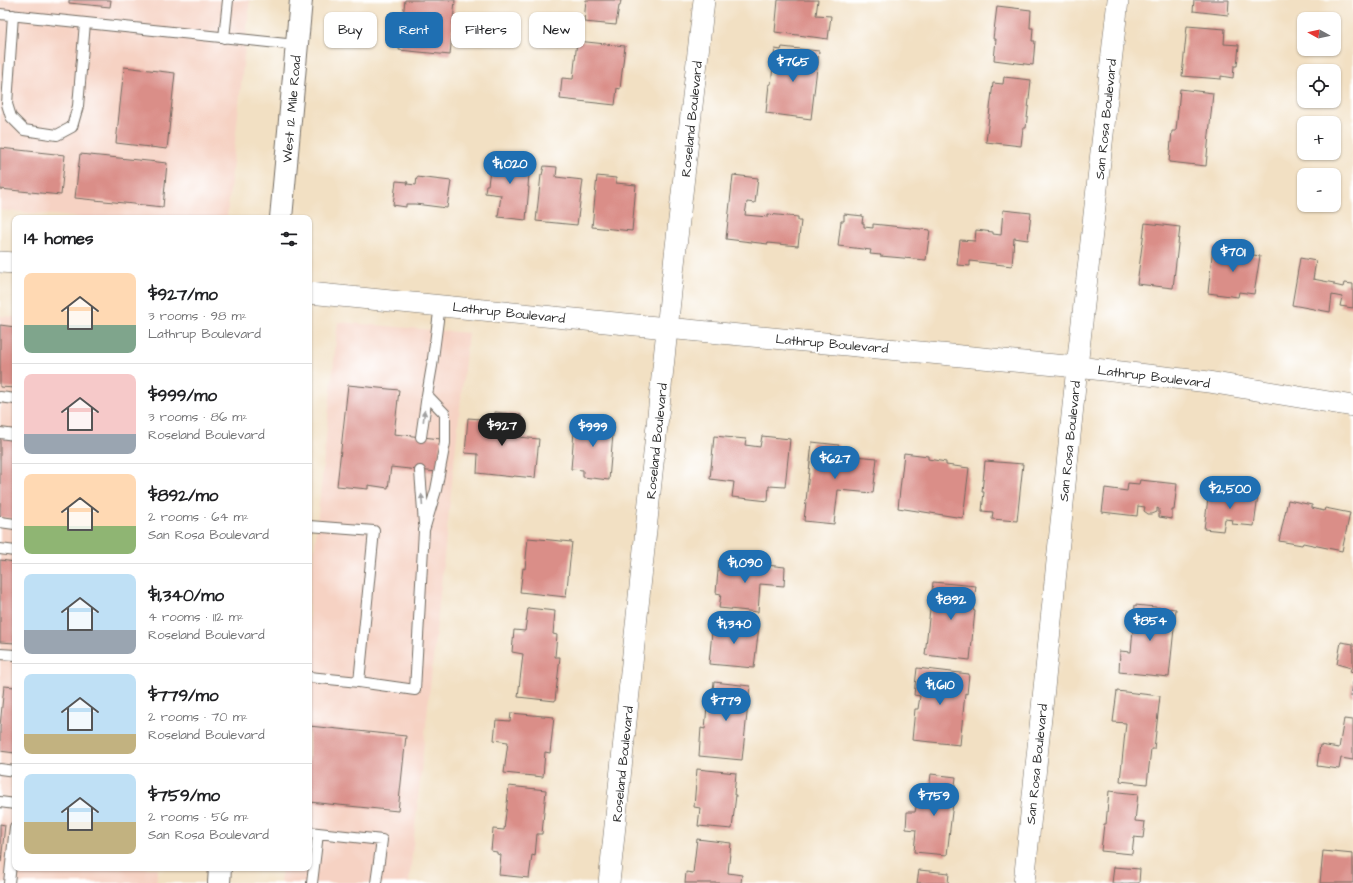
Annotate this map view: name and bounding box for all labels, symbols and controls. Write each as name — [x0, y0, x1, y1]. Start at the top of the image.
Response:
chip: Buy — [324, 12, 377, 48]
chip: Rent — [385, 12, 443, 48]
chip: Filters — [451, 12, 521, 48]
chip: New — [529, 12, 585, 48]
north arrow — [1297, 12, 1341, 56]
map controls — [1297, 12, 1341, 212]
pin: $765 — [769, 49, 817, 83]
text: $765 — [777, 53, 809, 71]
street label: West 12 Mile Road — [278, 54, 306, 163]
street label: San Rosa Boulevard — [1091, 58, 1121, 180]
street label: Roseland Boulevard — [677, 60, 707, 178]
button: locate — [1297, 64, 1341, 108]
button: + — [1297, 116, 1341, 160]
pin: $1,020 — [477, 151, 543, 185]
text: $1,020 — [492, 155, 528, 173]
button: − — [1297, 168, 1341, 212]
text: 14 homes — [24, 227, 94, 251]
icon: filters — [278, 228, 300, 250]
pin: $701 — [1209, 239, 1257, 273]
text: $701 — [1220, 243, 1246, 261]
text: $927/mo — [148, 283, 218, 307]
icon: home — [56, 289, 104, 337]
street label: Lathrup Boulevard — [452, 298, 566, 328]
text: 3 rooms · 98 m² — [148, 307, 247, 325]
text: Lathrup Boulevard — [148, 325, 261, 343]
street label: Lathrup Boulevard — [775, 330, 889, 358]
street label: Lathrup Boulevard — [1097, 361, 1211, 393]
street label: San Rosa Boulevard — [1055, 380, 1085, 502]
street label: Roseland Boulevard — [642, 382, 672, 500]
text: $999/mo — [148, 384, 217, 408]
icon: home — [56, 390, 104, 438]
text: 3 rooms · 86 m² — [148, 408, 247, 426]
one-way arrow — [421, 410, 427, 422]
pin: $927 — [478, 413, 526, 447]
pin: $999 — [569, 414, 617, 448]
text: $927 — [487, 417, 517, 435]
text: $999 — [578, 418, 608, 436]
text: Roseland Boulevard — [148, 426, 265, 444]
pin: $627 — [811, 446, 859, 480]
text: $627 — [820, 450, 850, 468]
pin: $2,500 — [1197, 476, 1263, 510]
text: $2,500 — [1209, 480, 1251, 498]
text: $892/mo — [148, 484, 218, 508]
icon: home — [56, 490, 104, 538]
one-way arrow — [418, 494, 425, 506]
text: 2 rooms · 64 m² — [148, 508, 249, 526]
text: San Rosa Boulevard — [148, 526, 269, 544]
pin: $1,090 — [712, 550, 778, 584]
text: $1,090 — [727, 554, 763, 572]
text: $1,340/mo — [148, 584, 224, 608]
pin: $892 — [927, 587, 975, 621]
icon: home — [56, 590, 104, 638]
text: $892 — [936, 591, 966, 609]
text: 4 rooms · 112 m² — [148, 608, 244, 626]
pin: $854 — [1126, 608, 1174, 642]
pin: $1,340 — [701, 611, 767, 645]
text: $854 — [1133, 612, 1167, 630]
text: $1,340 — [717, 615, 751, 633]
text: Roseland Boulevard — [148, 626, 265, 644]
pin: $1,610 — [907, 672, 973, 706]
text: $1,610 — [925, 676, 955, 694]
text: $779/mo — [148, 684, 219, 708]
pin: $779 — [702, 688, 750, 722]
icon: home — [56, 690, 104, 738]
text: $779 — [711, 692, 741, 710]
street label: San Rosa Boulevard — [1022, 703, 1052, 825]
street label: Roseland Boulevard — [608, 705, 638, 823]
text: 2 rooms · 70 m² — [148, 708, 248, 726]
text: Roseland Boulevard — [148, 726, 265, 744]
pin: $759 — [910, 783, 958, 817]
text: $759/mo — [148, 784, 220, 808]
text: $759 — [918, 787, 950, 805]
icon: home — [56, 790, 104, 838]
text: 2 rooms · 56 m² — [148, 808, 249, 826]
text: San Rosa Boulevard — [148, 826, 269, 844]

